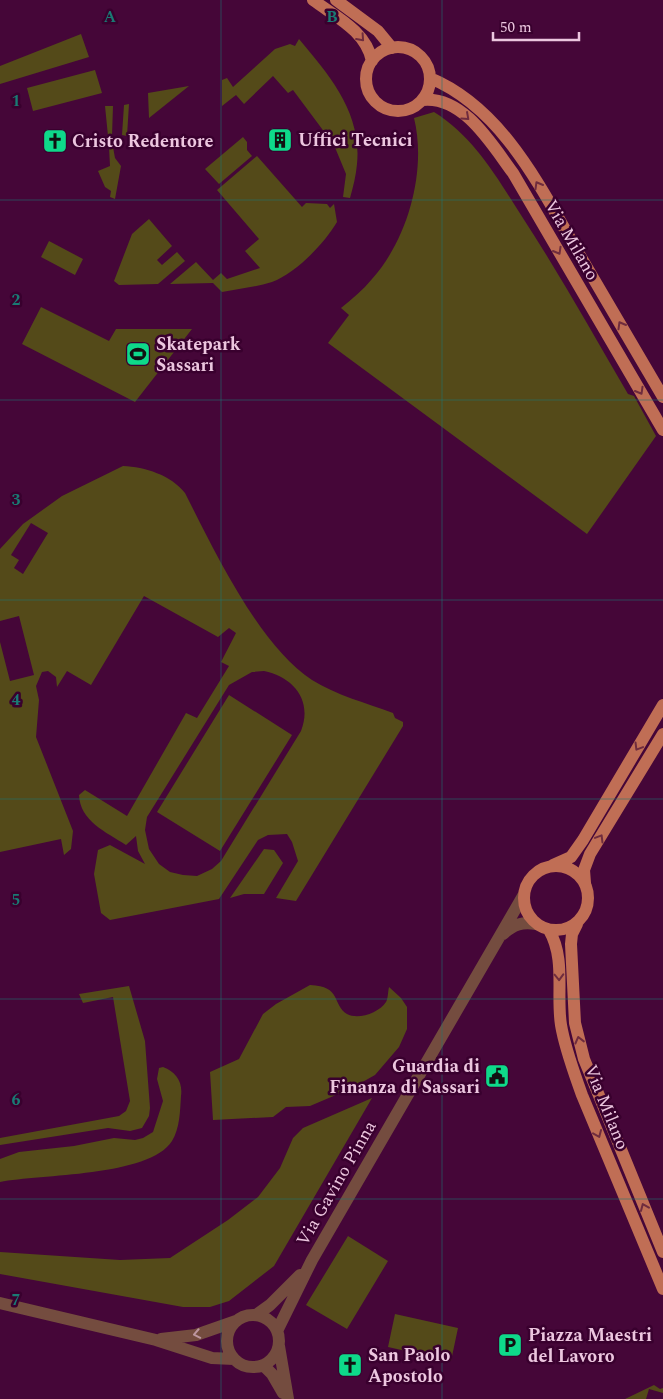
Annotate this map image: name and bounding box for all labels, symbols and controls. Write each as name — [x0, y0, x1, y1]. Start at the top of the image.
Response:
text: A — [104, 5, 117, 29]
text: B — [326, 5, 338, 29]
scale bar — [493, 10, 579, 42]
text: 50 m — [500, 16, 532, 39]
one-way arrow — [355, 32, 364, 41]
text: 1 — [12, 89, 20, 113]
one-way arrow — [461, 112, 470, 121]
building icon: Uffici Tecnici — [267, 127, 293, 153]
place label: Uffici Tecnici — [298, 127, 413, 154]
church icon: Cristo Redentore — [42, 128, 68, 154]
place label: Cristo Redentore — [72, 128, 213, 155]
one-way arrow — [535, 181, 545, 190]
street label: Via Milano — [538, 195, 606, 286]
one-way arrow — [552, 245, 562, 254]
text: 2 — [12, 288, 21, 312]
one-way arrow — [617, 322, 627, 331]
place label: Skatepark Sassari — [156, 331, 241, 379]
sports icon: Skatepark Sassari — [125, 341, 151, 367]
one-way arrow — [634, 386, 644, 395]
text: 3 — [12, 488, 21, 512]
text: 4 — [12, 688, 21, 712]
one-way arrow — [635, 742, 645, 751]
one-way arrow — [593, 834, 603, 843]
text: 5 — [12, 888, 20, 912]
one-way arrow — [554, 974, 565, 982]
one-way arrow — [574, 1035, 585, 1044]
place label: Guardia di Finanza di Sassari — [329, 1053, 480, 1101]
street label: Via Milano — [577, 1061, 636, 1154]
public building icon: Guardia di Finanza di Sassari — [484, 1063, 510, 1089]
text: 6 — [12, 1088, 21, 1112]
street label: Via Gavino Pinna — [290, 1115, 383, 1251]
one-way arrow — [592, 1129, 602, 1137]
one-way arrow — [640, 1203, 650, 1212]
text: 7 — [12, 1288, 21, 1312]
place label: Piazza Maestri del Lavoro — [528, 1322, 652, 1370]
one-way arrow — [193, 1329, 201, 1339]
parking icon: Piazza Maestri del Lavoro — [497, 1332, 523, 1358]
place label: San Paolo Apostolo — [368, 1342, 450, 1390]
church icon: San Paolo Apostolo — [337, 1352, 363, 1378]

